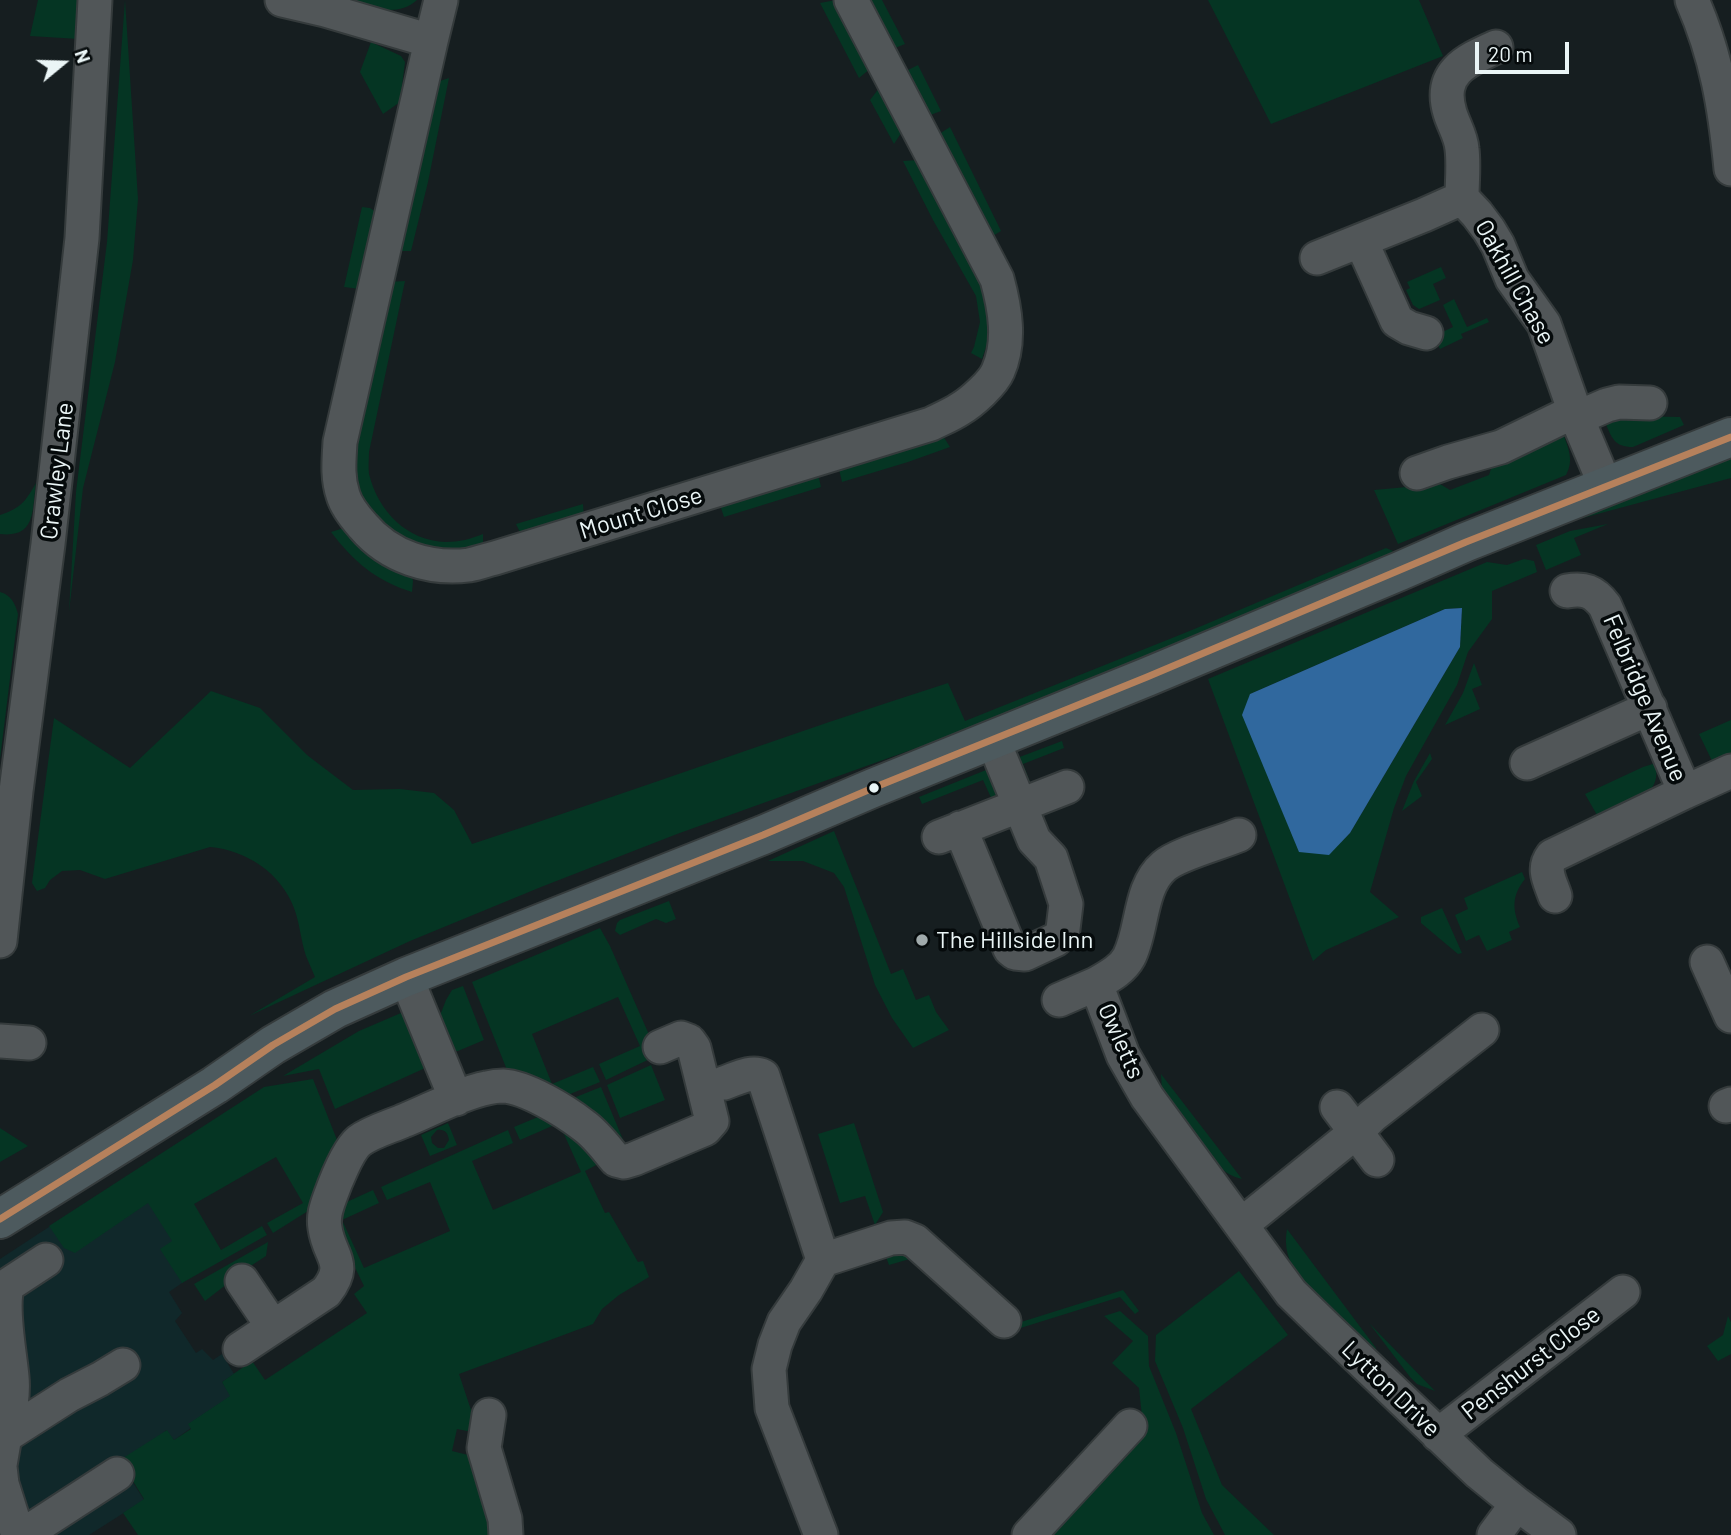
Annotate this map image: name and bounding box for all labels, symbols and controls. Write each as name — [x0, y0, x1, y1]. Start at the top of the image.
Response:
north arrow — [28, 28, 98, 98]
scale bar — [1479, 28, 1574, 72]
text: 20 m — [1488, 41, 1533, 66]
text: N — [70, 46, 96, 66]
street label: Oakhill Chase — [1469, 215, 1561, 349]
street label: Crawley Lane — [34, 401, 80, 541]
street label: Mount Close — [576, 481, 706, 545]
street label: Felbridge Avenue — [1597, 610, 1693, 786]
unlabelled marker — [867, 781, 881, 795]
place label: The Hillside Inn — [936, 926, 1093, 954]
marker: The Hillside Inn — [914, 932, 930, 948]
street label: Owletts — [1092, 999, 1150, 1083]
street label: Penshurst Close — [1456, 1300, 1606, 1426]
street label: Lytton Drive — [1336, 1335, 1446, 1443]

